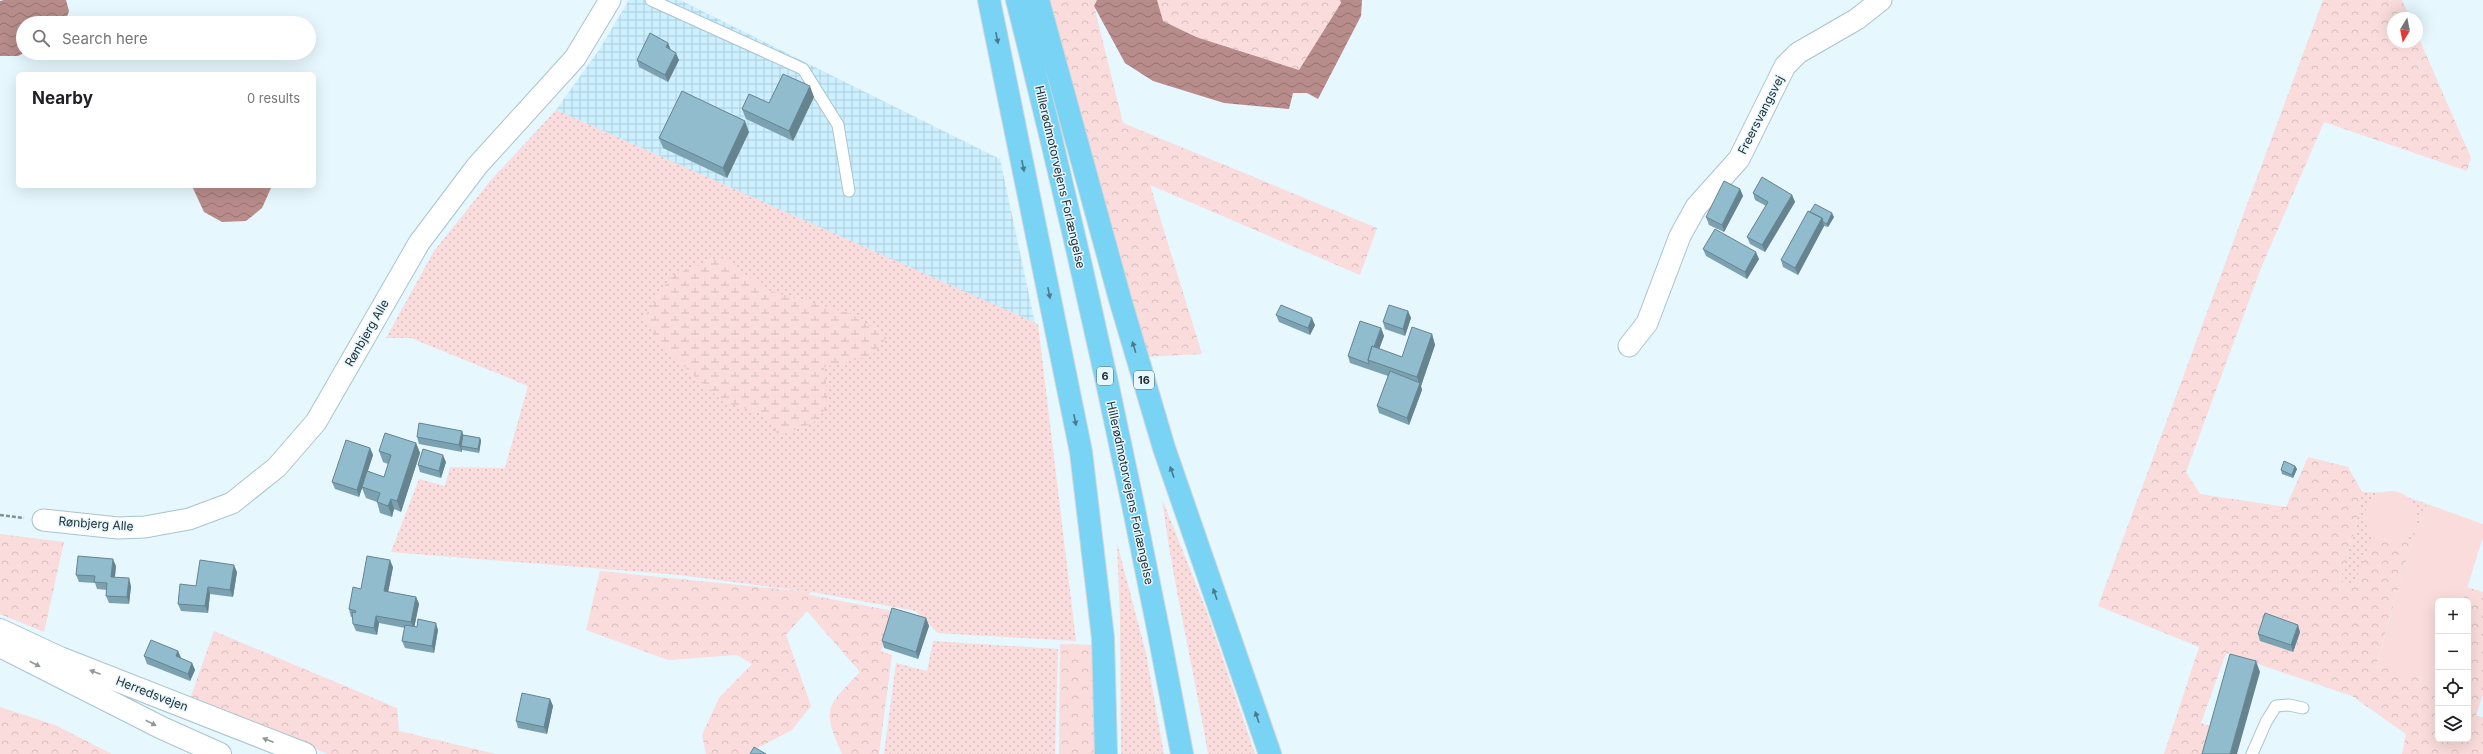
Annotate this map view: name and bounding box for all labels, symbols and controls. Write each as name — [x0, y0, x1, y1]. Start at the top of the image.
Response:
north arrow — [2387, 12, 2423, 48]
search box — [16, 16, 316, 60]
icon: search — [30, 27, 52, 49]
text: Search here — [62, 29, 148, 48]
one-way arrow — [995, 32, 1001, 44]
street label: Freersvangsvej — [1734, 73, 1787, 157]
street label: Hillerødmotorvejens Forlængelse — [1032, 84, 1089, 270]
text: Nearby — [32, 88, 93, 108]
text: 0 results — [247, 90, 300, 106]
one-way arrow — [1020, 159, 1026, 172]
one-way arrow — [1046, 287, 1052, 299]
street label: Rønbjerg Alle — [341, 296, 392, 369]
one-way arrow — [1131, 341, 1137, 353]
road number: 6 — [1097, 367, 1113, 385]
road number: 16 — [1134, 371, 1154, 389]
street label: Hillerødmotorvejens Forlængelse — [1104, 400, 1157, 586]
one-way arrow — [1072, 414, 1078, 427]
one-way arrow — [1169, 465, 1175, 477]
street label: Rønbjerg Alle — [58, 513, 134, 534]
one-way arrow — [1212, 588, 1218, 600]
map controls — [2435, 598, 2471, 742]
button: + — [2435, 598, 2471, 634]
button: − — [2435, 634, 2471, 670]
one-way arrow — [29, 661, 41, 667]
one-way arrow — [89, 668, 101, 674]
button: locate — [2435, 670, 2471, 706]
street label: Herredsvejen — [114, 673, 190, 714]
button: layers — [2435, 706, 2471, 742]
one-way arrow — [1254, 711, 1260, 723]
one-way arrow — [145, 719, 157, 726]
one-way arrow — [262, 736, 274, 742]

